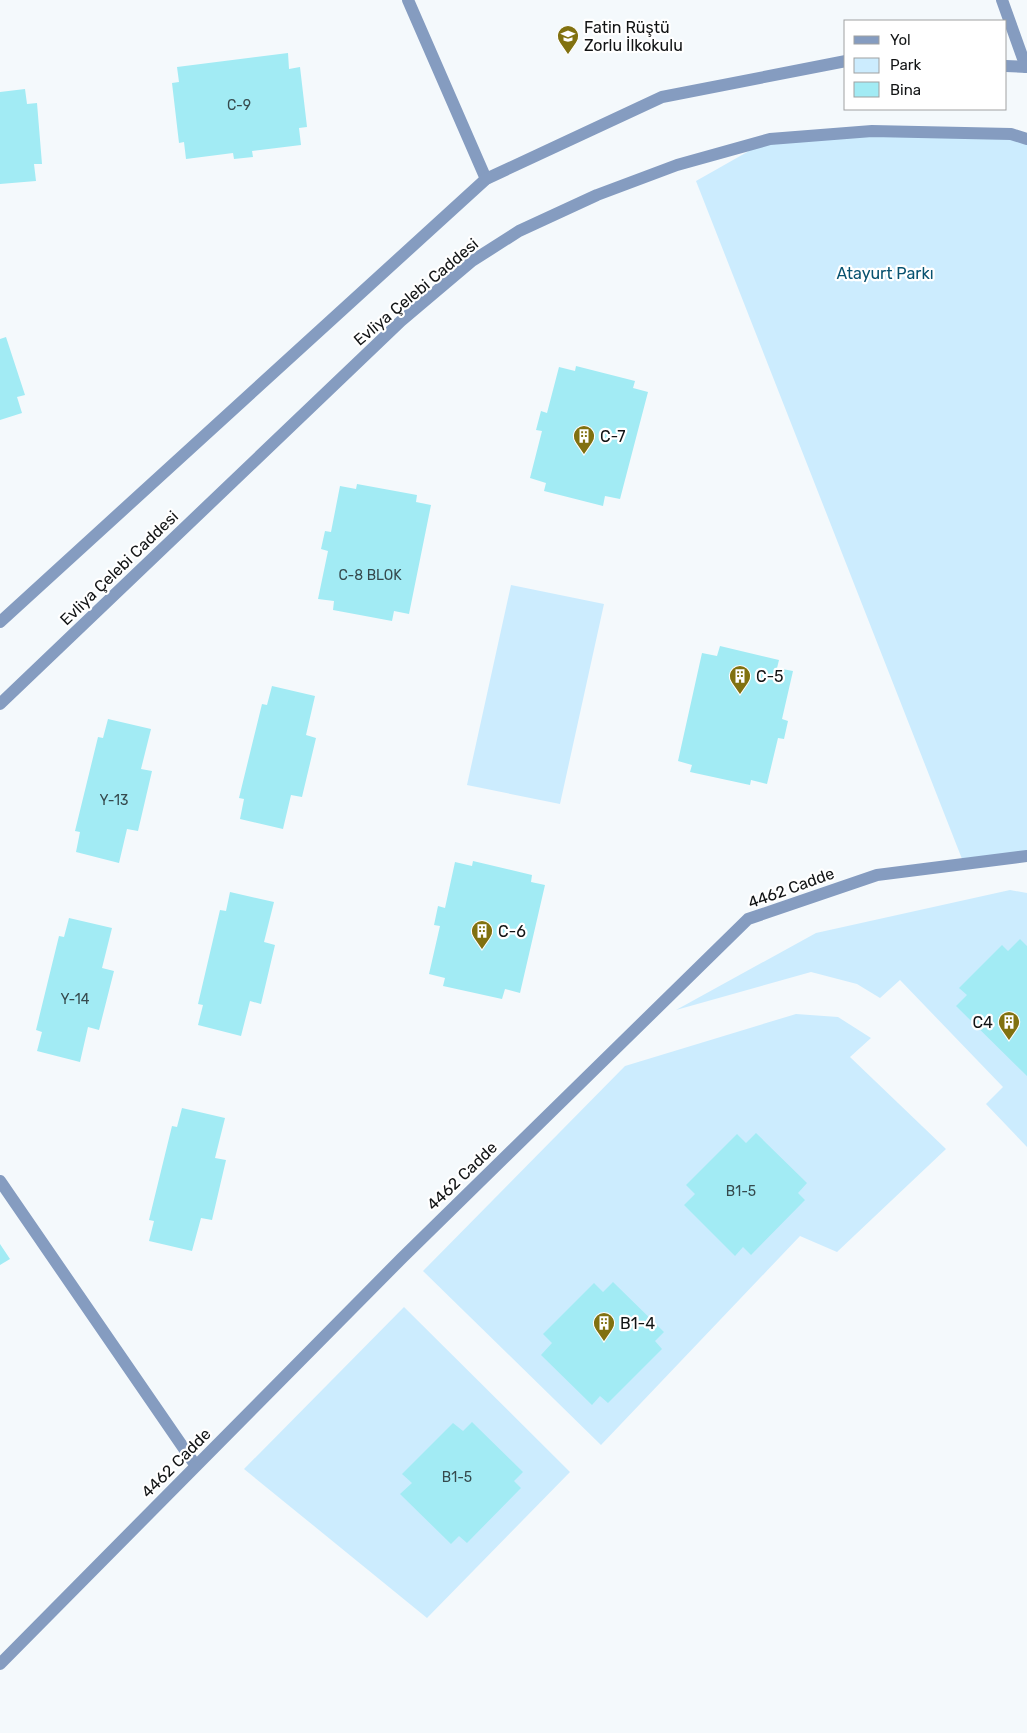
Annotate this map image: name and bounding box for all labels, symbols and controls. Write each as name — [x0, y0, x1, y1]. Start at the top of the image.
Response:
place label: Fatin Rüştü Zorlu İlkokulu — [584, 18, 683, 55]
legend — [844, 20, 1007, 110]
school or university icon: Fatin Rüştü Zorlu İlkokulu — [556, 24, 580, 55]
text: Yol — [890, 31, 911, 49]
text: Park — [890, 56, 921, 74]
text: Bina — [890, 81, 921, 99]
house number: C-9 — [227, 97, 251, 114]
street label: Evliya Çelebi Caddesi — [350, 234, 482, 350]
park label: Atayurt Parkı — [836, 264, 934, 283]
building icon: C-7 — [572, 424, 596, 455]
place label: C-7 — [600, 427, 625, 446]
street label: Evliya Çelebi Caddesi — [56, 507, 182, 629]
house number: C-8 BLOK — [338, 567, 402, 584]
building icon: C-5 — [728, 664, 752, 695]
place label: C-5 — [756, 667, 784, 686]
house number: Y-13 — [100, 792, 128, 809]
street label: 4462 Cadde — [745, 864, 837, 912]
building icon: C-6 — [470, 919, 494, 950]
place label: C-6 — [498, 922, 526, 941]
house number: Y-14 — [60, 991, 90, 1008]
building icon: C4 — [997, 1010, 1021, 1041]
place label: C4 — [972, 1013, 993, 1032]
street label: 4462 Cadde — [423, 1138, 501, 1214]
house number: B1-5 — [726, 1183, 756, 1200]
building icon: B1-4 — [592, 1311, 616, 1342]
place label: B1-4 — [620, 1314, 655, 1333]
street label: 4462 Cadde — [137, 1424, 215, 1502]
house number: B1-5 — [442, 1469, 472, 1486]

